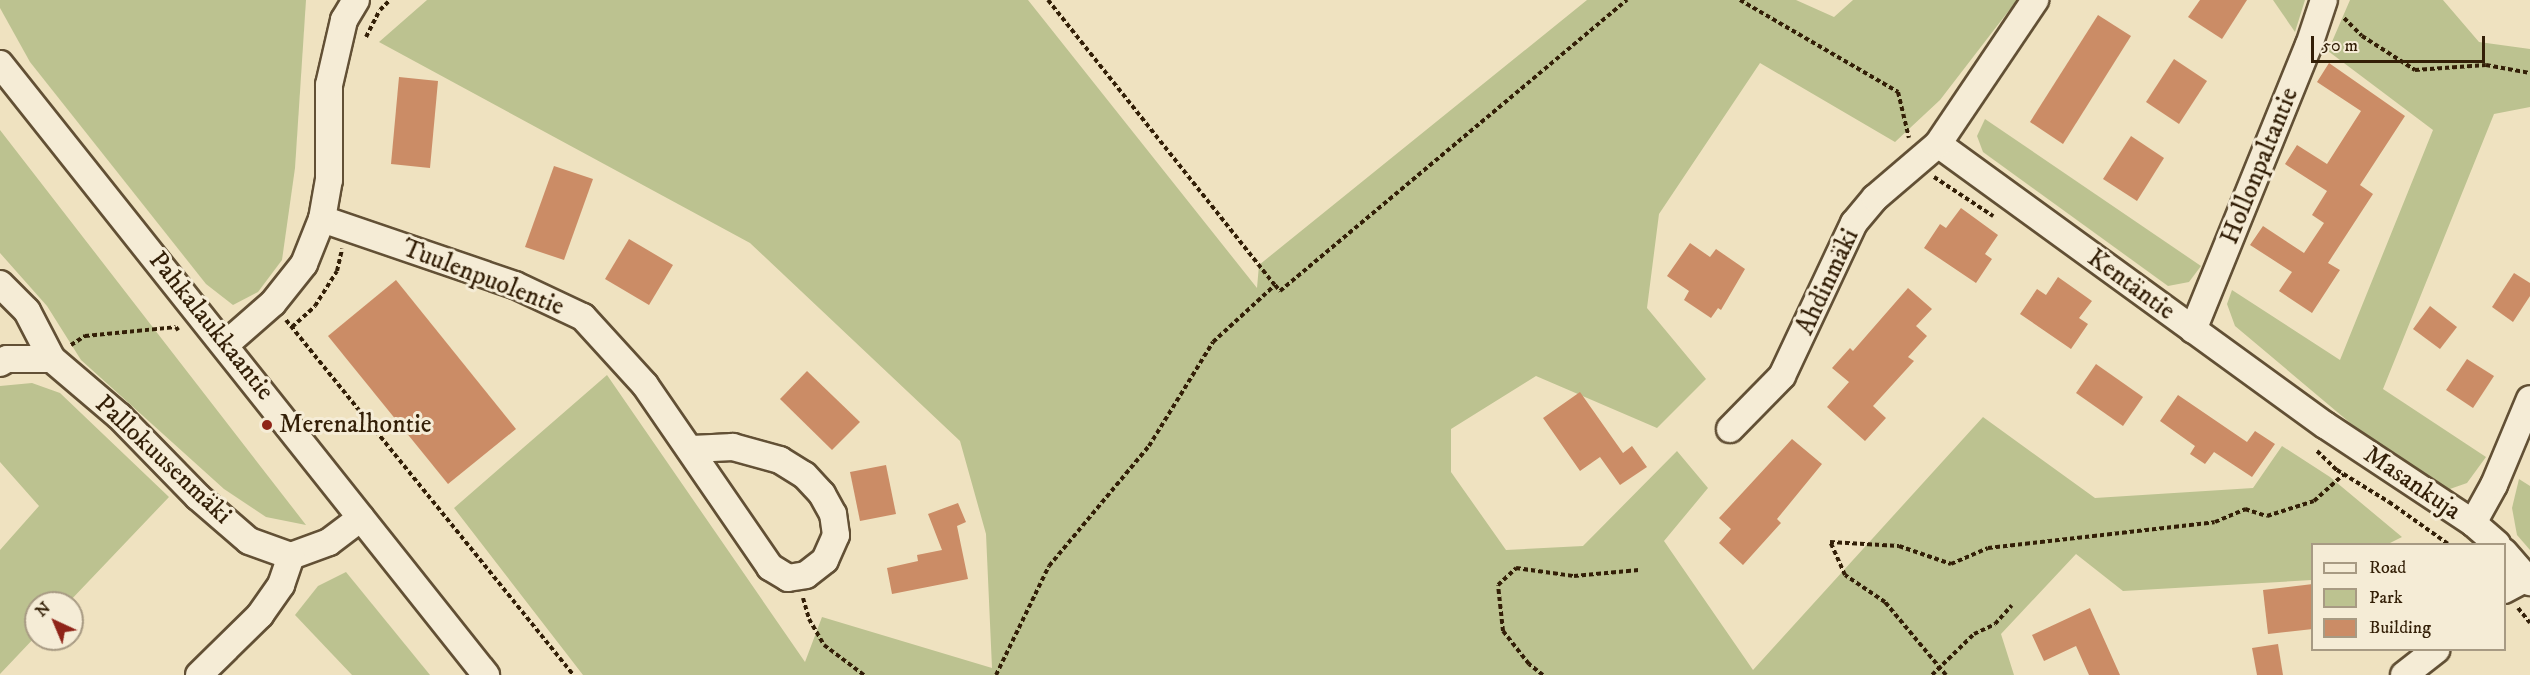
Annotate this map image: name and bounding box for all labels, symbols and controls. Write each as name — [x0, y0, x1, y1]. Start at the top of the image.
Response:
scale bar — [2314, 24, 2488, 62]
text: 50 m — [2322, 35, 2358, 57]
street label: Hollonpaltantie — [2214, 83, 2306, 249]
street label: Ahdinmäki — [1790, 224, 1866, 340]
street label: Tuulenpuolentie — [398, 233, 568, 323]
street label: Kentäntie — [2081, 243, 2181, 327]
street label: Pahkalaukkaantie — [142, 245, 280, 407]
street label: Pallokuusenmäki — [88, 389, 238, 531]
place label: Merenalhontie — [279, 409, 431, 441]
marker: Merenalhontie — [260, 418, 274, 432]
street label: Masankuja — [2357, 439, 2467, 527]
legend — [2311, 543, 2506, 651]
text: Road — [2369, 557, 2406, 579]
text: Park — [2369, 587, 2403, 609]
north arrow — [24, 591, 84, 651]
text: N — [31, 598, 55, 621]
text: Building — [2369, 617, 2431, 639]

